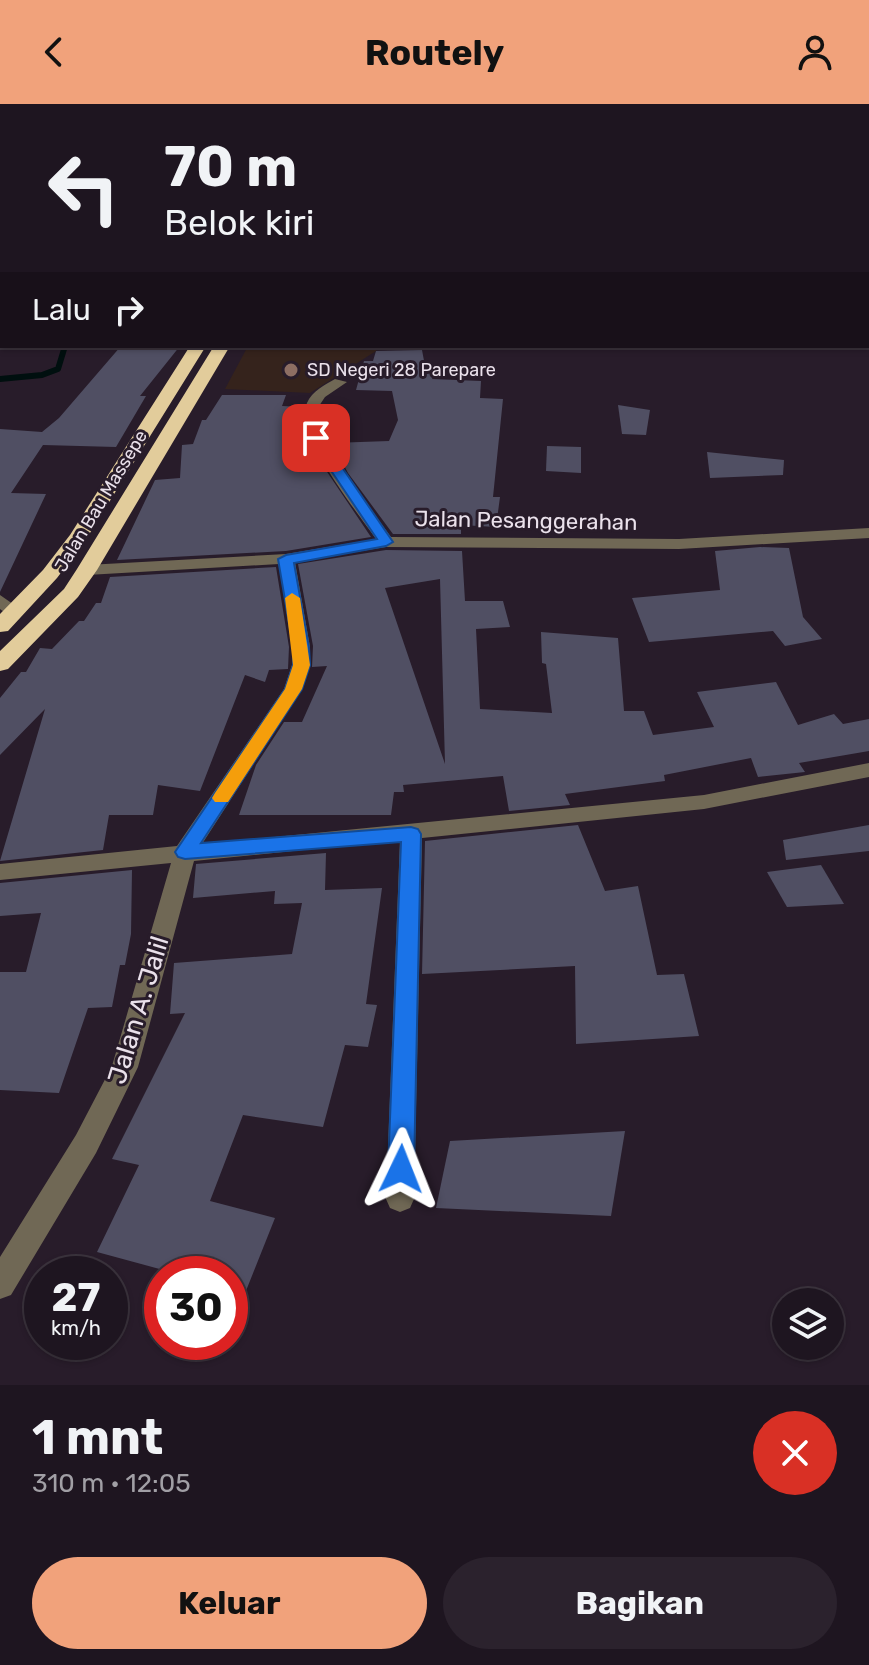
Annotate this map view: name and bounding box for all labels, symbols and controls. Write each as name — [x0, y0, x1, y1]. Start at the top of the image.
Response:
icon: back — [32, 30, 76, 74]
icon: person — [793, 30, 837, 74]
text: Routely — [365, 31, 504, 74]
text: 70 m — [164, 134, 297, 200]
icon: left — [32, 136, 136, 240]
text: Belok kiri — [164, 201, 314, 244]
icon: right — [107, 288, 151, 332]
text: Lalu — [32, 292, 91, 328]
place label: SD Negeri 28 Parepare — [307, 359, 496, 381]
marker: SD Negeri 28 Parepare — [282, 361, 300, 379]
pin — [282, 404, 350, 472]
icon: arrive — [294, 416, 338, 460]
street label: Jalan Bau Massepe — [50, 426, 152, 576]
street label: Jalan Pesanggerahan — [414, 505, 638, 536]
street label: Jalan A. Jalil — [101, 933, 176, 1088]
position arrow — [359, 1127, 443, 1211]
speed limit sign: 30 — [144, 1256, 248, 1360]
text: 27 — [52, 1274, 100, 1321]
map controls — [772, 1288, 844, 1360]
button: layers — [772, 1288, 844, 1360]
text: km/h — [51, 1316, 101, 1340]
text: 1 mnt — [32, 1409, 163, 1466]
button: close — [753, 1411, 837, 1495]
text: 310 m · 12:05 — [32, 1468, 191, 1499]
button: Keluar — [32, 1557, 427, 1649]
button: Bagikan — [443, 1557, 837, 1649]

